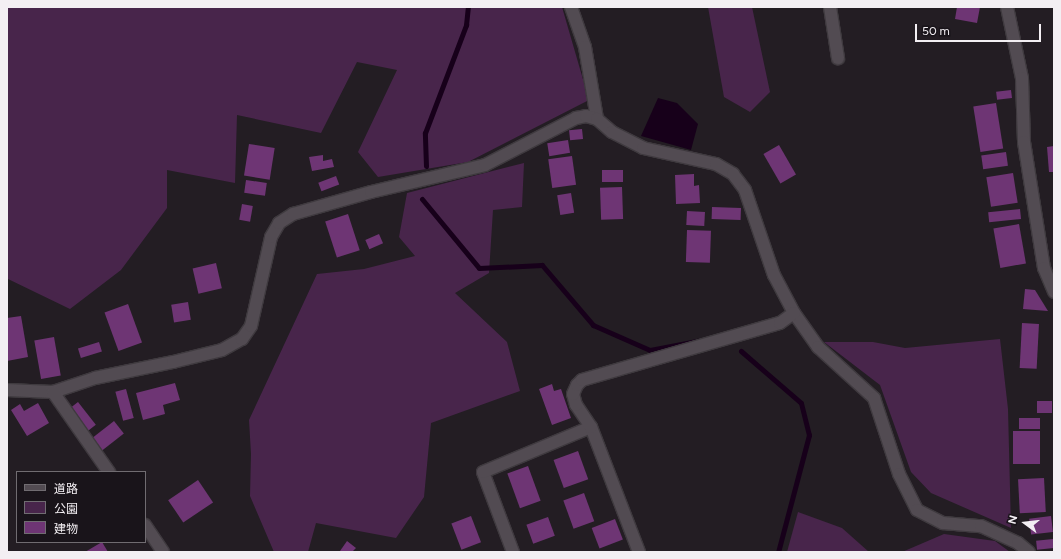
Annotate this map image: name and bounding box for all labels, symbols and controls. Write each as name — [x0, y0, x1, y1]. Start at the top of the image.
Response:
scale bar — [917, 16, 1043, 42]
text: 50 m — [922, 24, 950, 38]
legend — [16, 471, 146, 543]
text: 道路 — [54, 482, 78, 496]
text: 公園 — [54, 502, 78, 516]
north arrow — [1005, 503, 1045, 543]
text: N — [1006, 514, 1020, 526]
text: 建物 — [54, 522, 78, 536]

